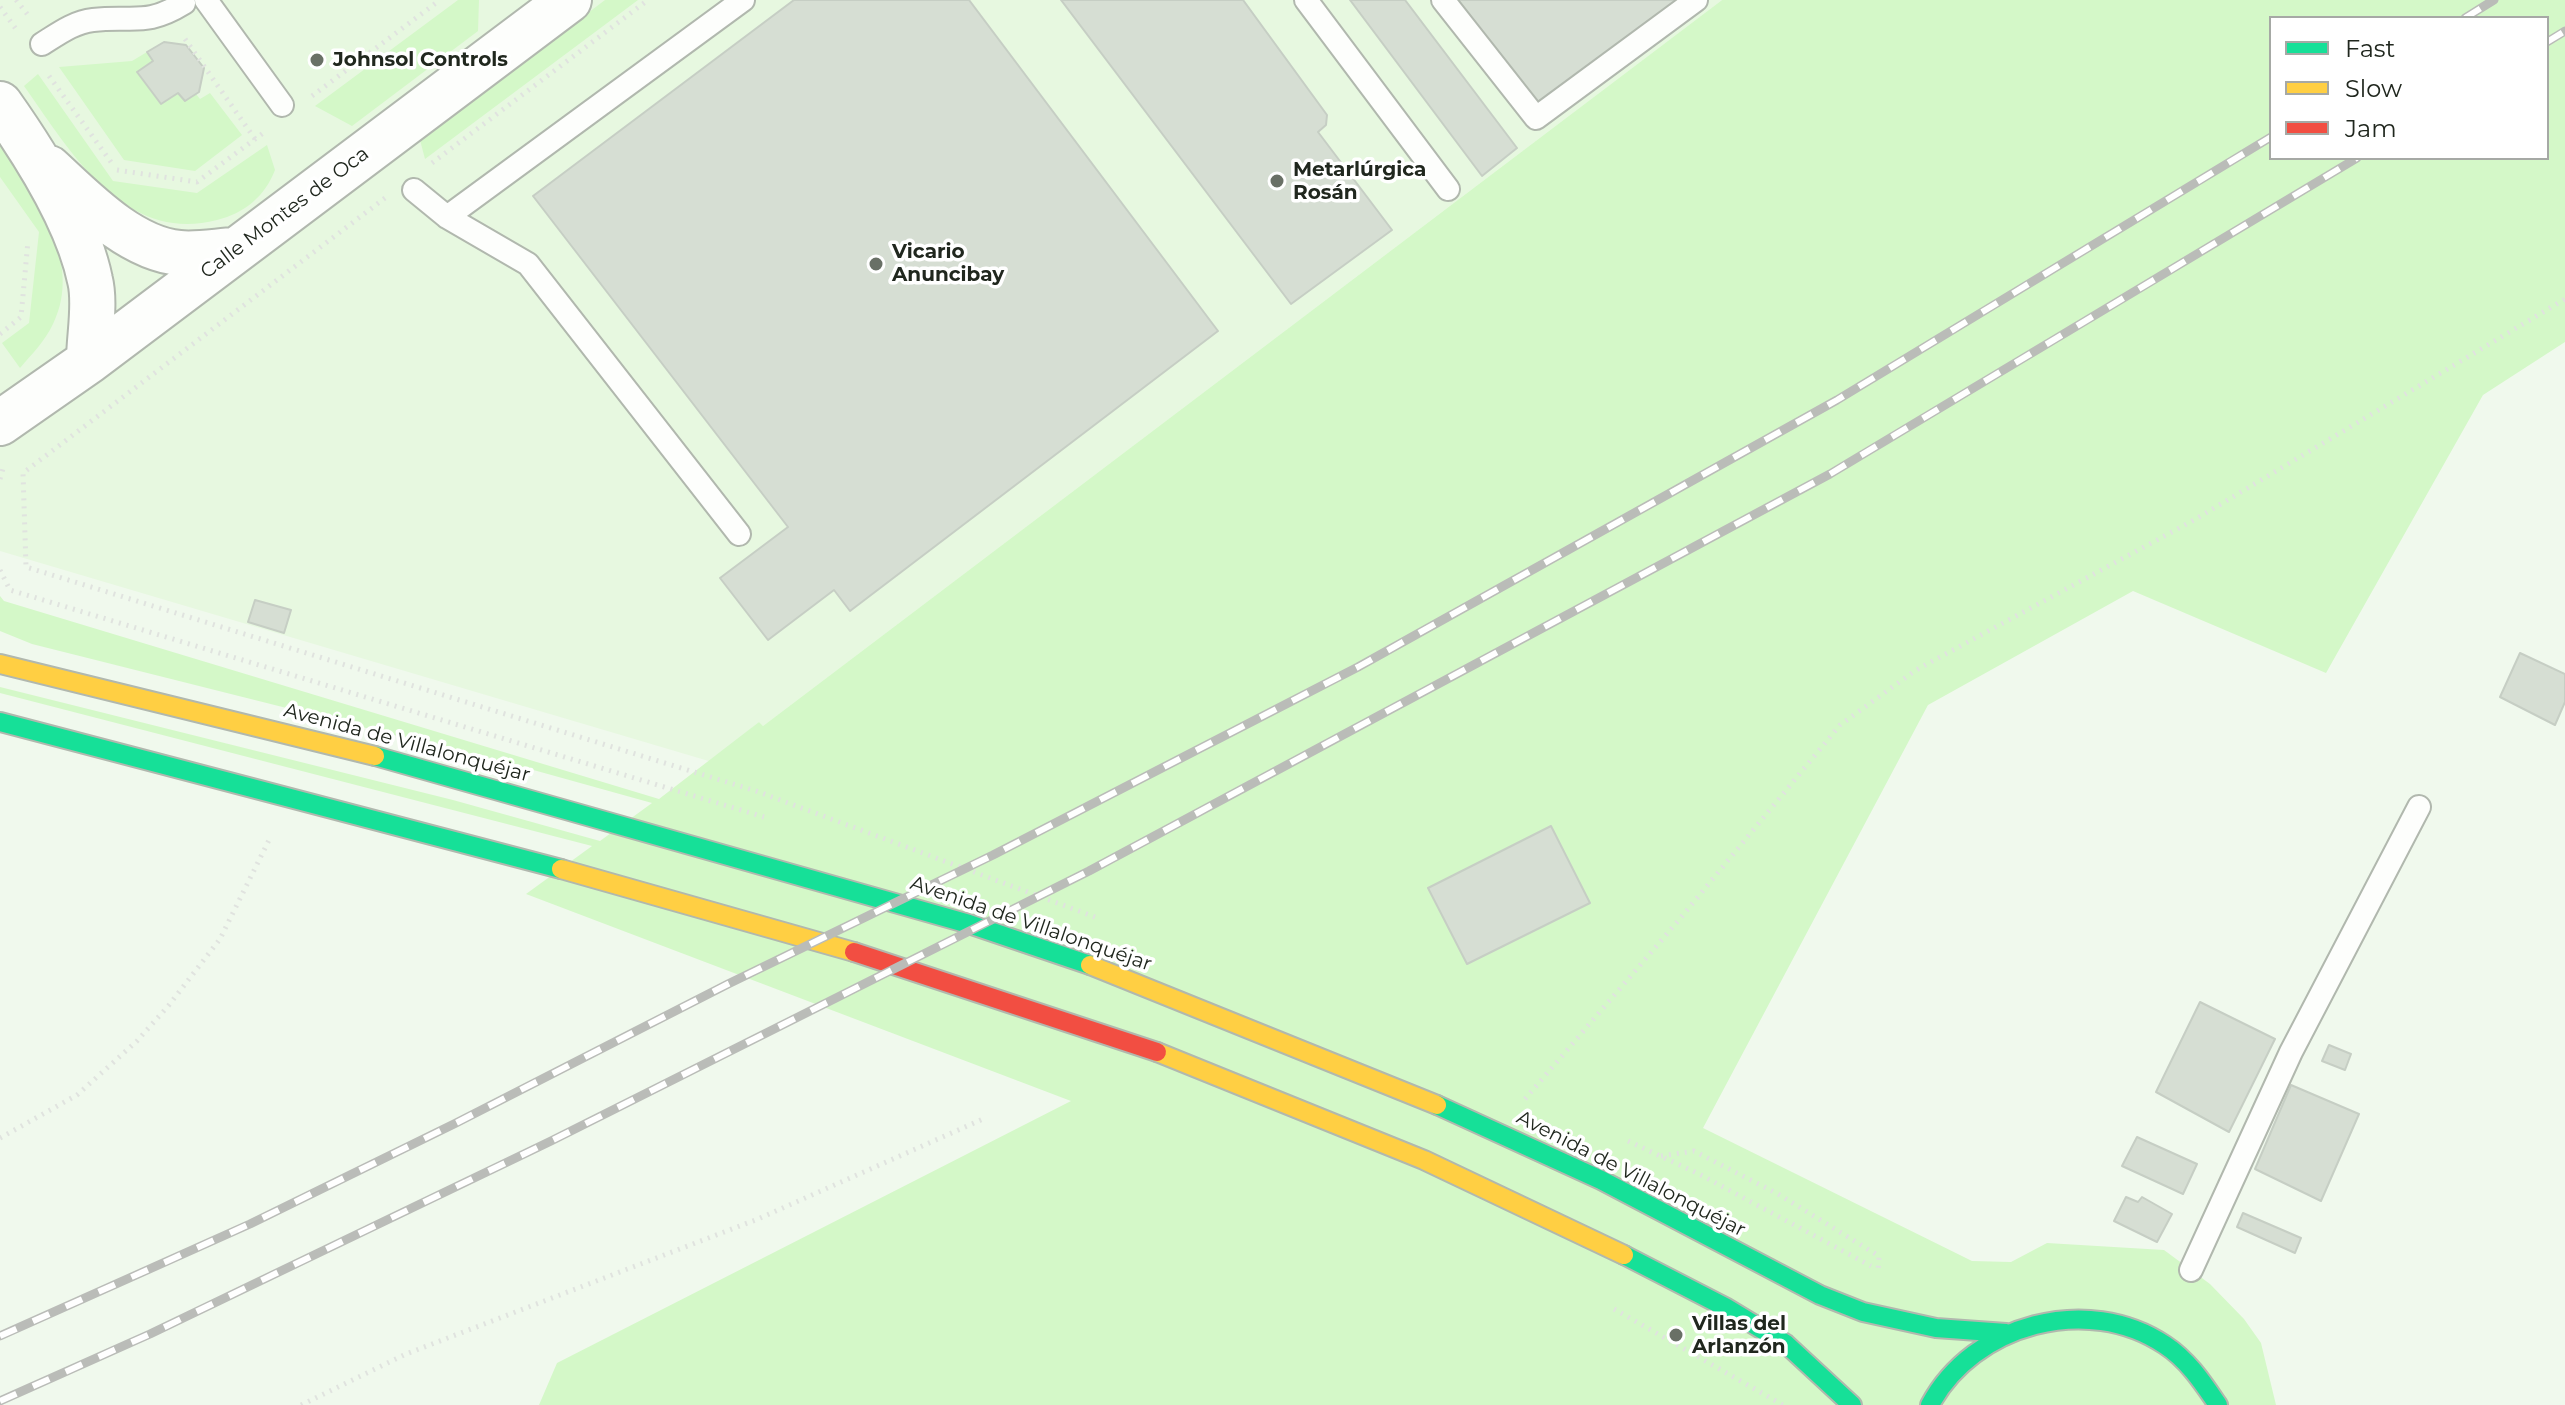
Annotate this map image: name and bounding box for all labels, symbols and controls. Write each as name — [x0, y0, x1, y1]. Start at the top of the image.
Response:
legend — [2269, 16, 2549, 160]
text: Fast — [2345, 34, 2395, 63]
place label: Johnsol Controls — [333, 48, 508, 72]
marker: Johnsol Controls — [308, 51, 326, 69]
text: Slow — [2345, 74, 2402, 103]
text: Jam — [2345, 114, 2397, 143]
street label: Calle Montes de Oca — [196, 142, 374, 284]
place label: Metarlúrgica Rosán — [1293, 158, 1426, 205]
marker: Metarlúrgica Rosán — [1268, 172, 1286, 190]
place label: Vicario Anuncibay — [892, 240, 1004, 287]
marker: Vicario Anuncibay — [867, 255, 885, 273]
street label: Avenida de Villalonquéjar — [281, 699, 533, 787]
street label: Avenida de Villalonquéjar — [907, 871, 1155, 977]
street label: Avenida de Villalonquéjar — [1512, 1106, 1750, 1242]
place label: Villas del Arlanzón — [1692, 1312, 1786, 1359]
marker: Villas del Arlanzón — [1667, 1326, 1685, 1344]

